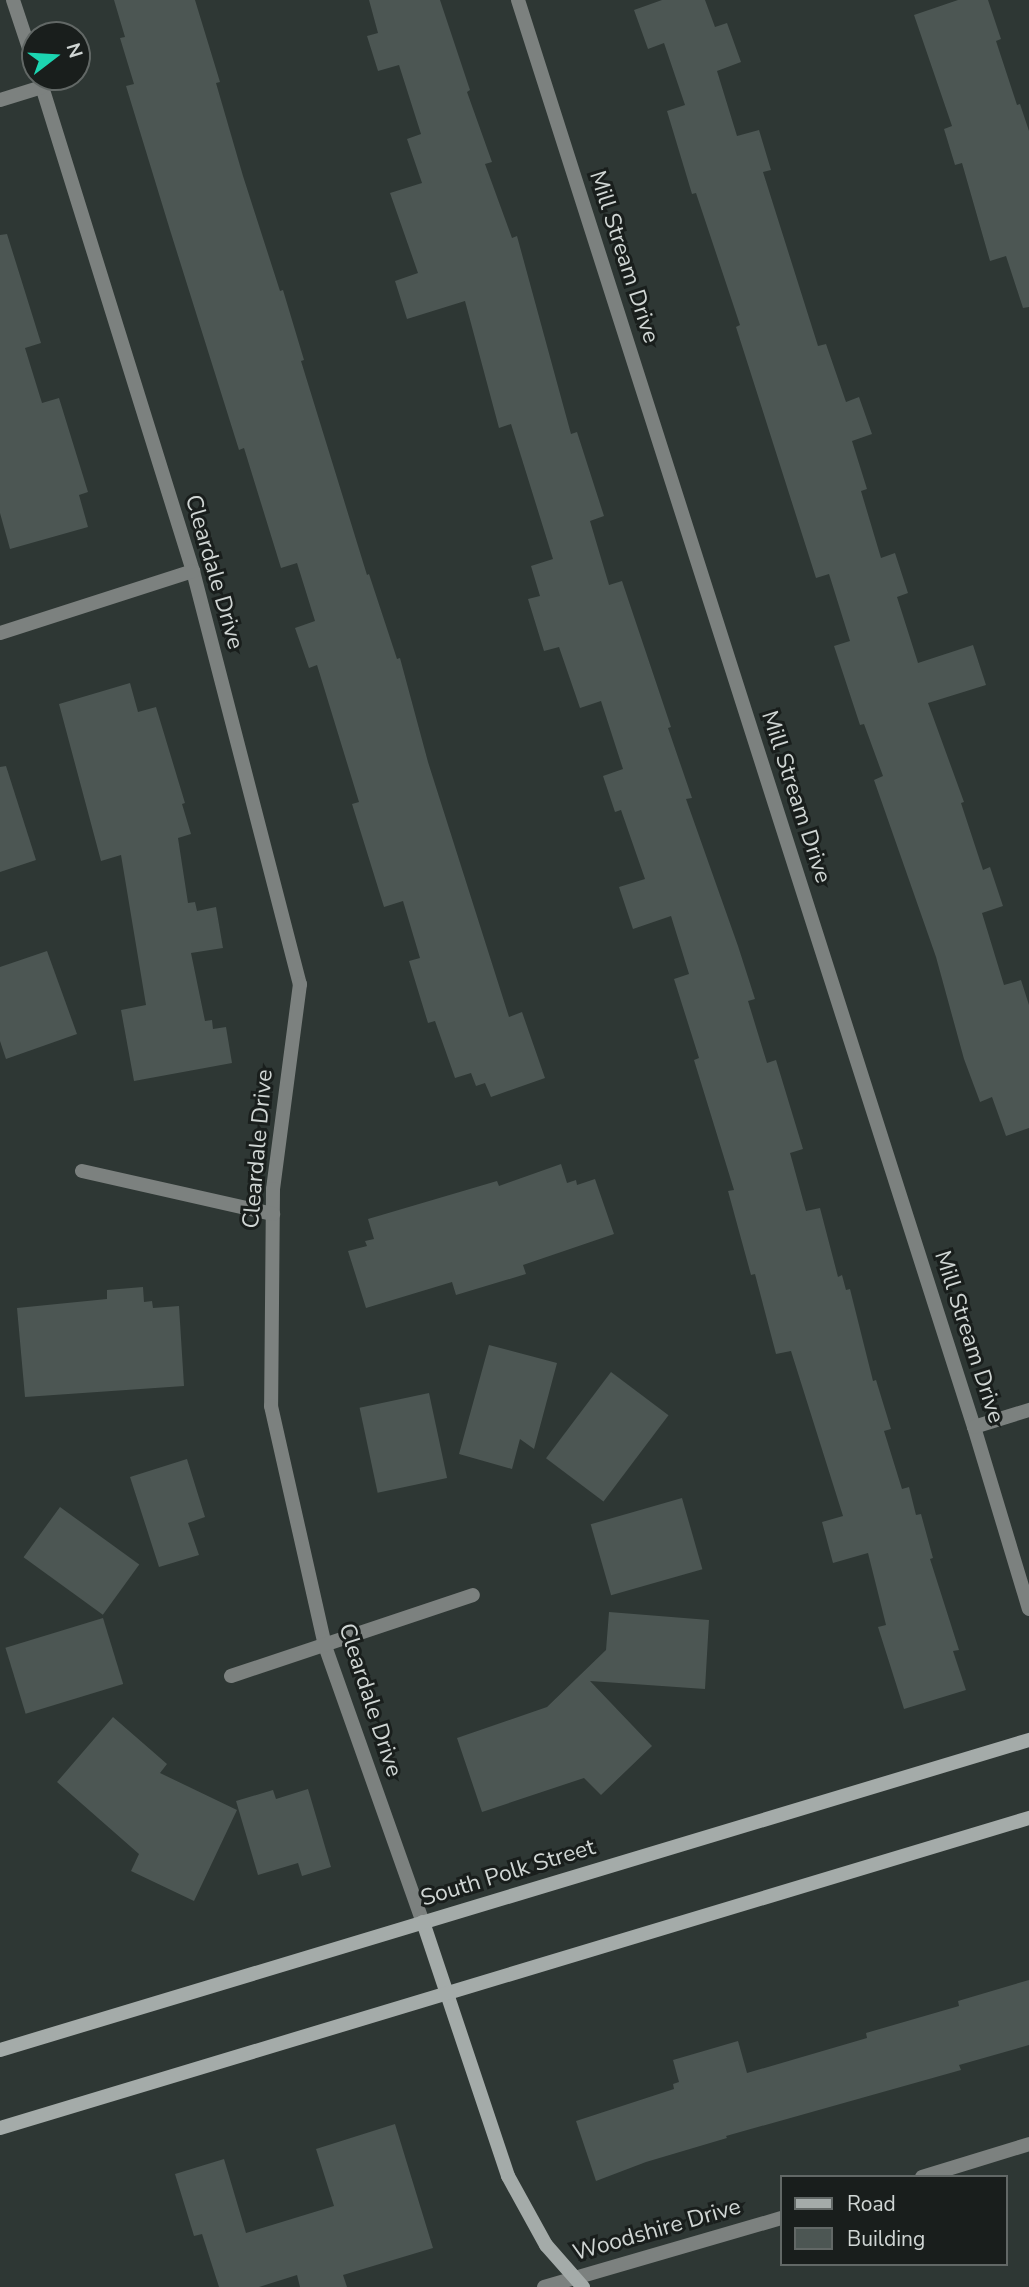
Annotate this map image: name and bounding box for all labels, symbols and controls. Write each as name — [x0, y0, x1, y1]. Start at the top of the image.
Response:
north arrow — [21, 21, 91, 91]
text: N — [60, 40, 89, 61]
street label: Mill Stream Drive — [583, 167, 665, 347]
street label: Cleardale Drive — [179, 491, 249, 653]
street label: Mill Stream Drive — [755, 707, 837, 887]
street label: Cleardale Drive — [237, 1068, 279, 1230]
street label: Mill Stream Drive — [928, 1247, 1010, 1427]
street label: Cleardale Drive — [332, 1620, 408, 1780]
street label: South Polk Street — [418, 1833, 598, 1913]
legend — [780, 2175, 1008, 2266]
text: Road — [847, 2190, 896, 2218]
street label: Woodshire Drive — [570, 2193, 744, 2267]
text: Building — [847, 2225, 925, 2253]

